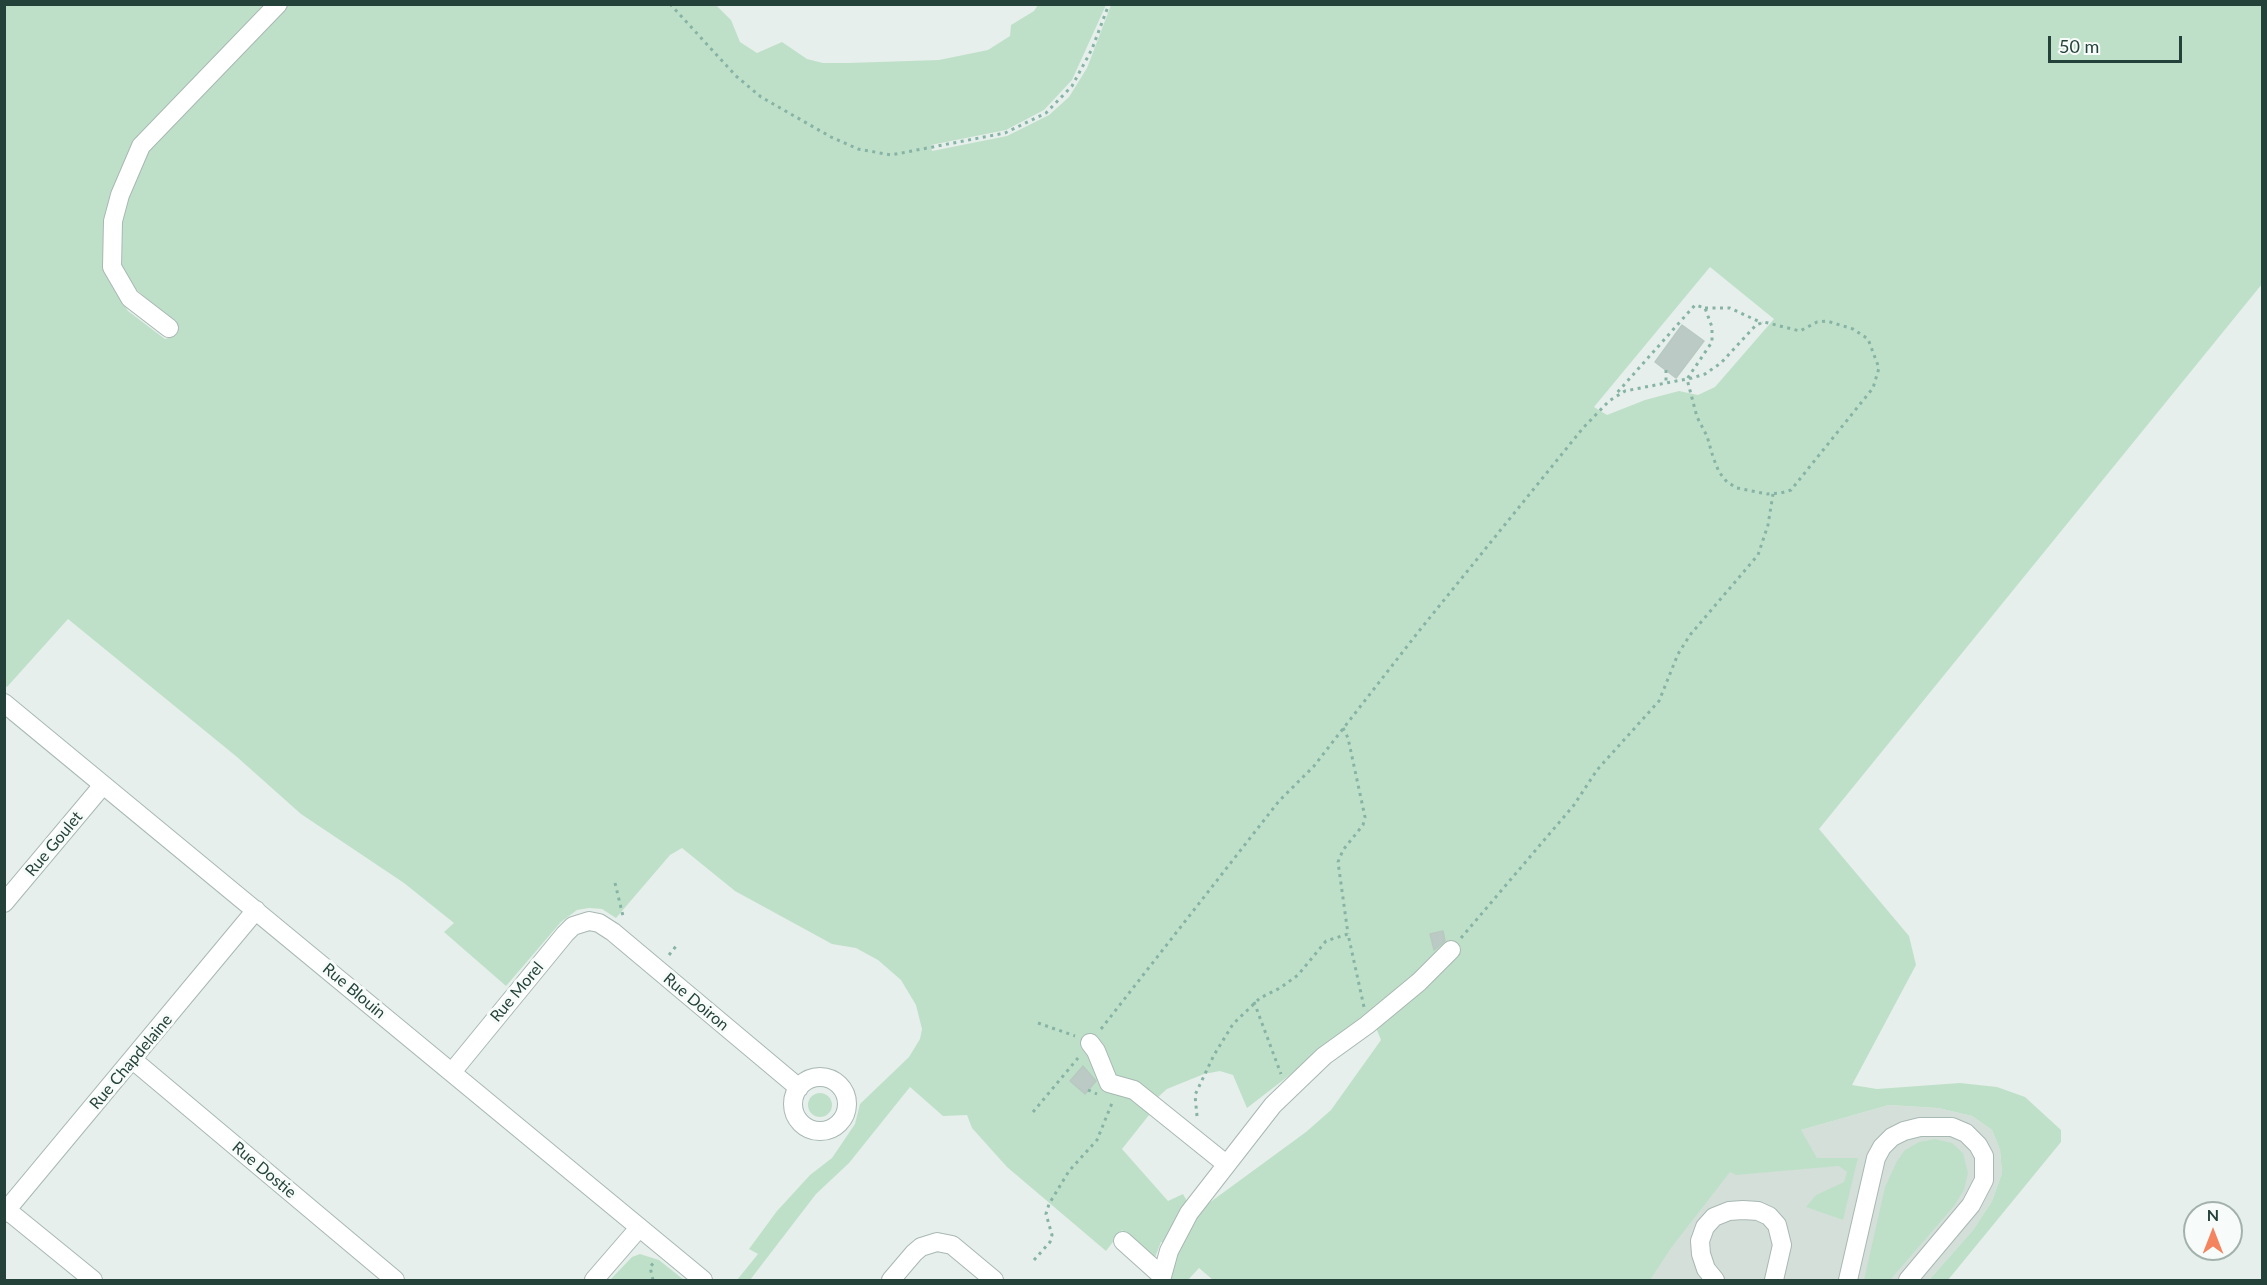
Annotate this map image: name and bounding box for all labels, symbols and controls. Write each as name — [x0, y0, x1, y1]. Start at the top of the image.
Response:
scale bar — [2051, 24, 2184, 62]
text: 50 m — [2059, 35, 2099, 57]
street label: Rue Goulet — [21, 808, 87, 880]
street label: Rue Morel — [486, 958, 548, 1026]
street label: Rue Blouin — [319, 959, 389, 1023]
street label: Rue Doiron — [659, 969, 733, 1035]
street label: Rue Chapdelaine — [86, 1011, 176, 1113]
street label: Rue Dostie — [228, 1138, 300, 1202]
north arrow — [2183, 1201, 2243, 1261]
text: N — [2207, 1205, 2219, 1224]

